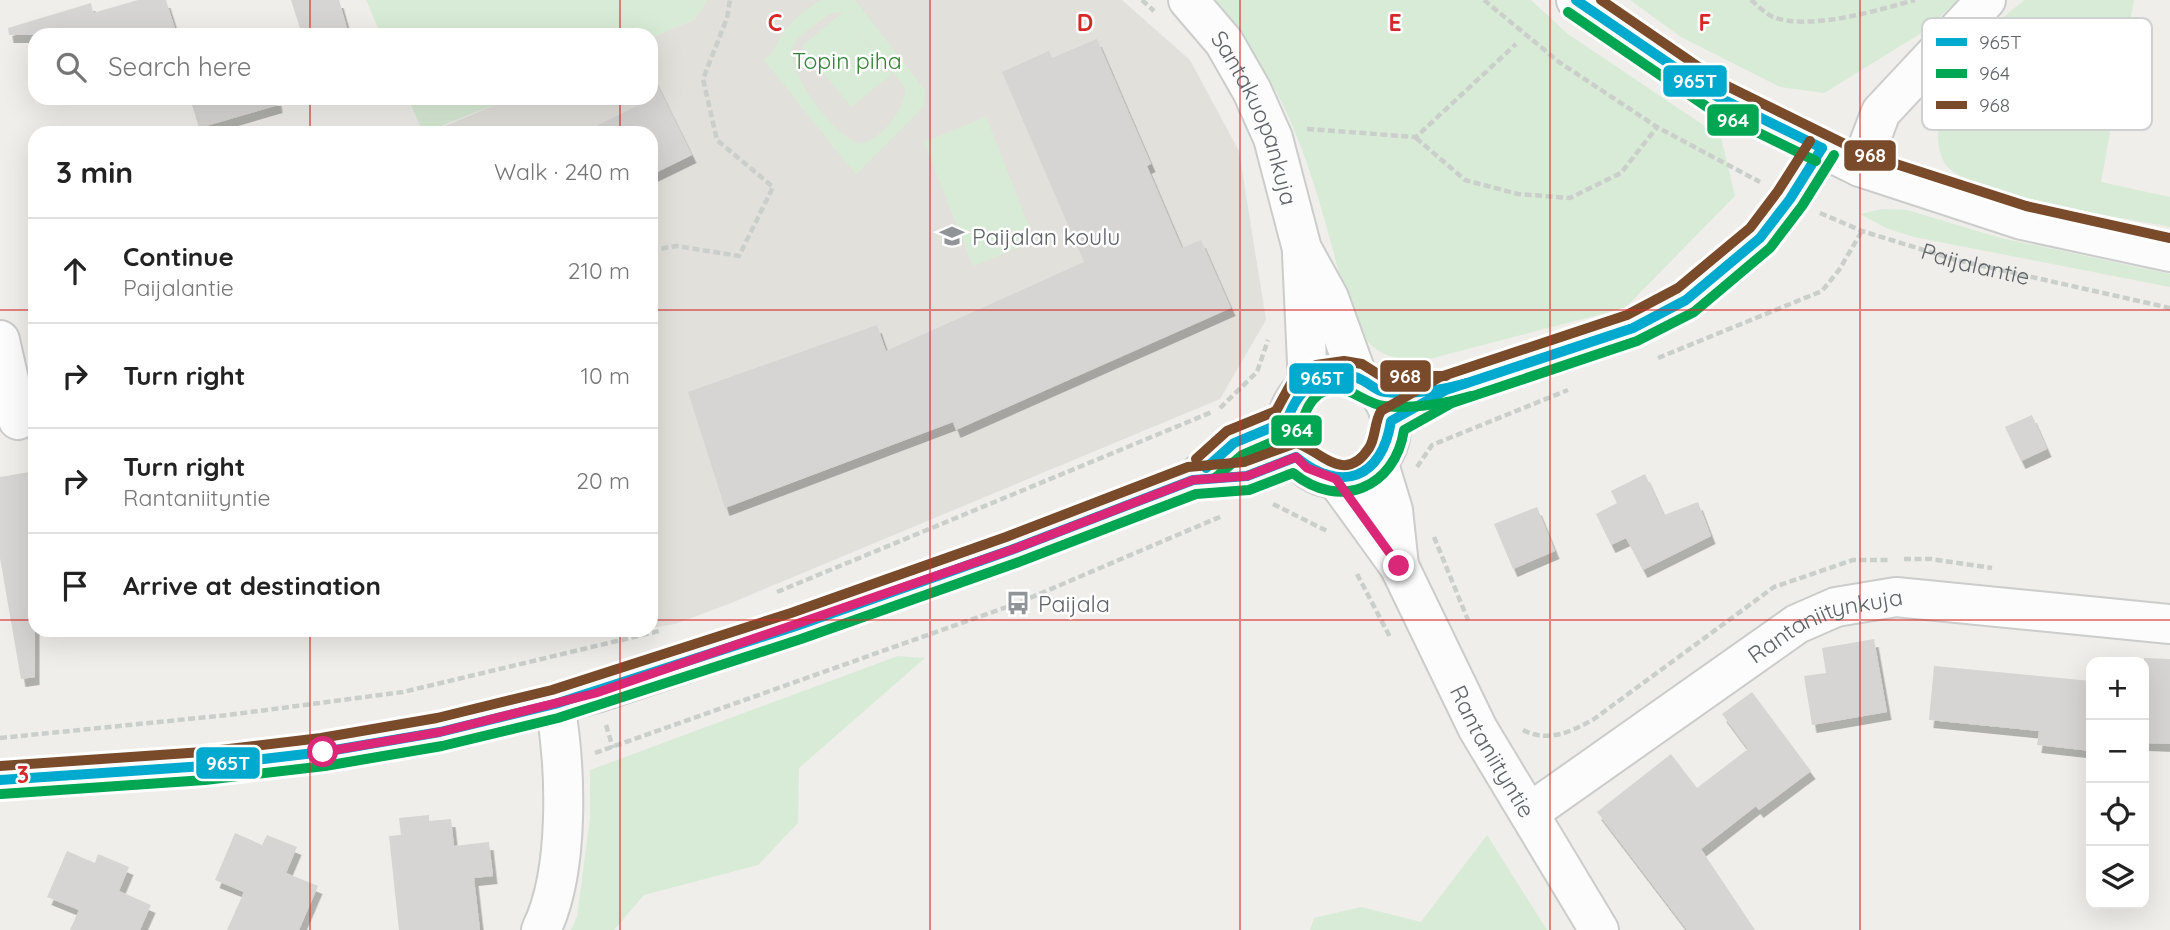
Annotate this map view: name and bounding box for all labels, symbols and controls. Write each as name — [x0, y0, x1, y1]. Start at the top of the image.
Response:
text: C — [768, 8, 782, 37]
text: D — [1077, 8, 1093, 37]
text: E — [1388, 8, 1402, 37]
text: F — [1699, 8, 1711, 37]
legend — [1922, 18, 2152, 130]
street label: Santakuopankuja — [1206, 24, 1304, 208]
search box — [28, 28, 658, 105]
text: 965T — [1979, 30, 2022, 54]
park label: Topin piha — [792, 46, 902, 75]
icon: search — [52, 48, 90, 86]
text: Search here — [108, 50, 252, 83]
text: 964 — [1979, 61, 2010, 85]
line badge: 965T — [1662, 64, 1728, 98]
text: 965T — [1673, 69, 1717, 93]
text: 968 — [1979, 93, 2010, 117]
line badge: 964 — [1706, 103, 1760, 137]
text: 964 — [1717, 108, 1749, 132]
line badge: 968 — [1843, 139, 1897, 172]
text: 968 — [1854, 143, 1886, 167]
text: 3 min — [56, 153, 133, 191]
text: Walk · 240 m — [494, 157, 630, 186]
school or university icon: Paijalan koulu — [938, 222, 966, 250]
place label: Paijalan koulu — [972, 222, 1120, 251]
street label: Paijalantie — [1918, 236, 2033, 291]
text: Continue — [123, 240, 234, 273]
icon: ahead — [56, 252, 94, 290]
text: 210 m — [568, 256, 630, 285]
text: Paijalantie — [123, 273, 234, 302]
icon: right — [56, 357, 94, 395]
text: Turn right — [123, 359, 245, 392]
line badge: 968 — [1379, 359, 1432, 393]
text: 10 m — [581, 361, 630, 390]
line badge: 965T — [1288, 362, 1355, 395]
text: 968 — [1389, 364, 1421, 388]
text: 965T — [1300, 366, 1344, 390]
line badge: 964 — [1270, 414, 1323, 447]
text: 964 — [1281, 418, 1313, 442]
text: Turn right — [123, 450, 245, 483]
icon: right — [56, 462, 94, 500]
text: 20 m — [576, 466, 630, 495]
text: Rantaniityntie — [123, 483, 270, 512]
route end — [1383, 550, 1414, 581]
icon: arrive — [56, 567, 94, 605]
text: Arrive at destination — [123, 569, 381, 602]
street label: Rantaniitynkuja — [1742, 582, 1905, 669]
bus stop icon: Paijala — [1004, 589, 1032, 617]
place label: Paijala — [1038, 589, 1110, 618]
map controls — [2086, 657, 2149, 909]
button: + — [2086, 657, 2149, 720]
street label: Rantaniityntie — [1444, 680, 1542, 822]
button: − — [2086, 720, 2149, 783]
route start — [307, 736, 338, 767]
line badge: 965T — [195, 746, 261, 780]
text: 965T — [206, 751, 250, 775]
text: 3 — [17, 760, 29, 789]
button: locate — [2086, 783, 2149, 846]
button: layers — [2086, 846, 2149, 909]

